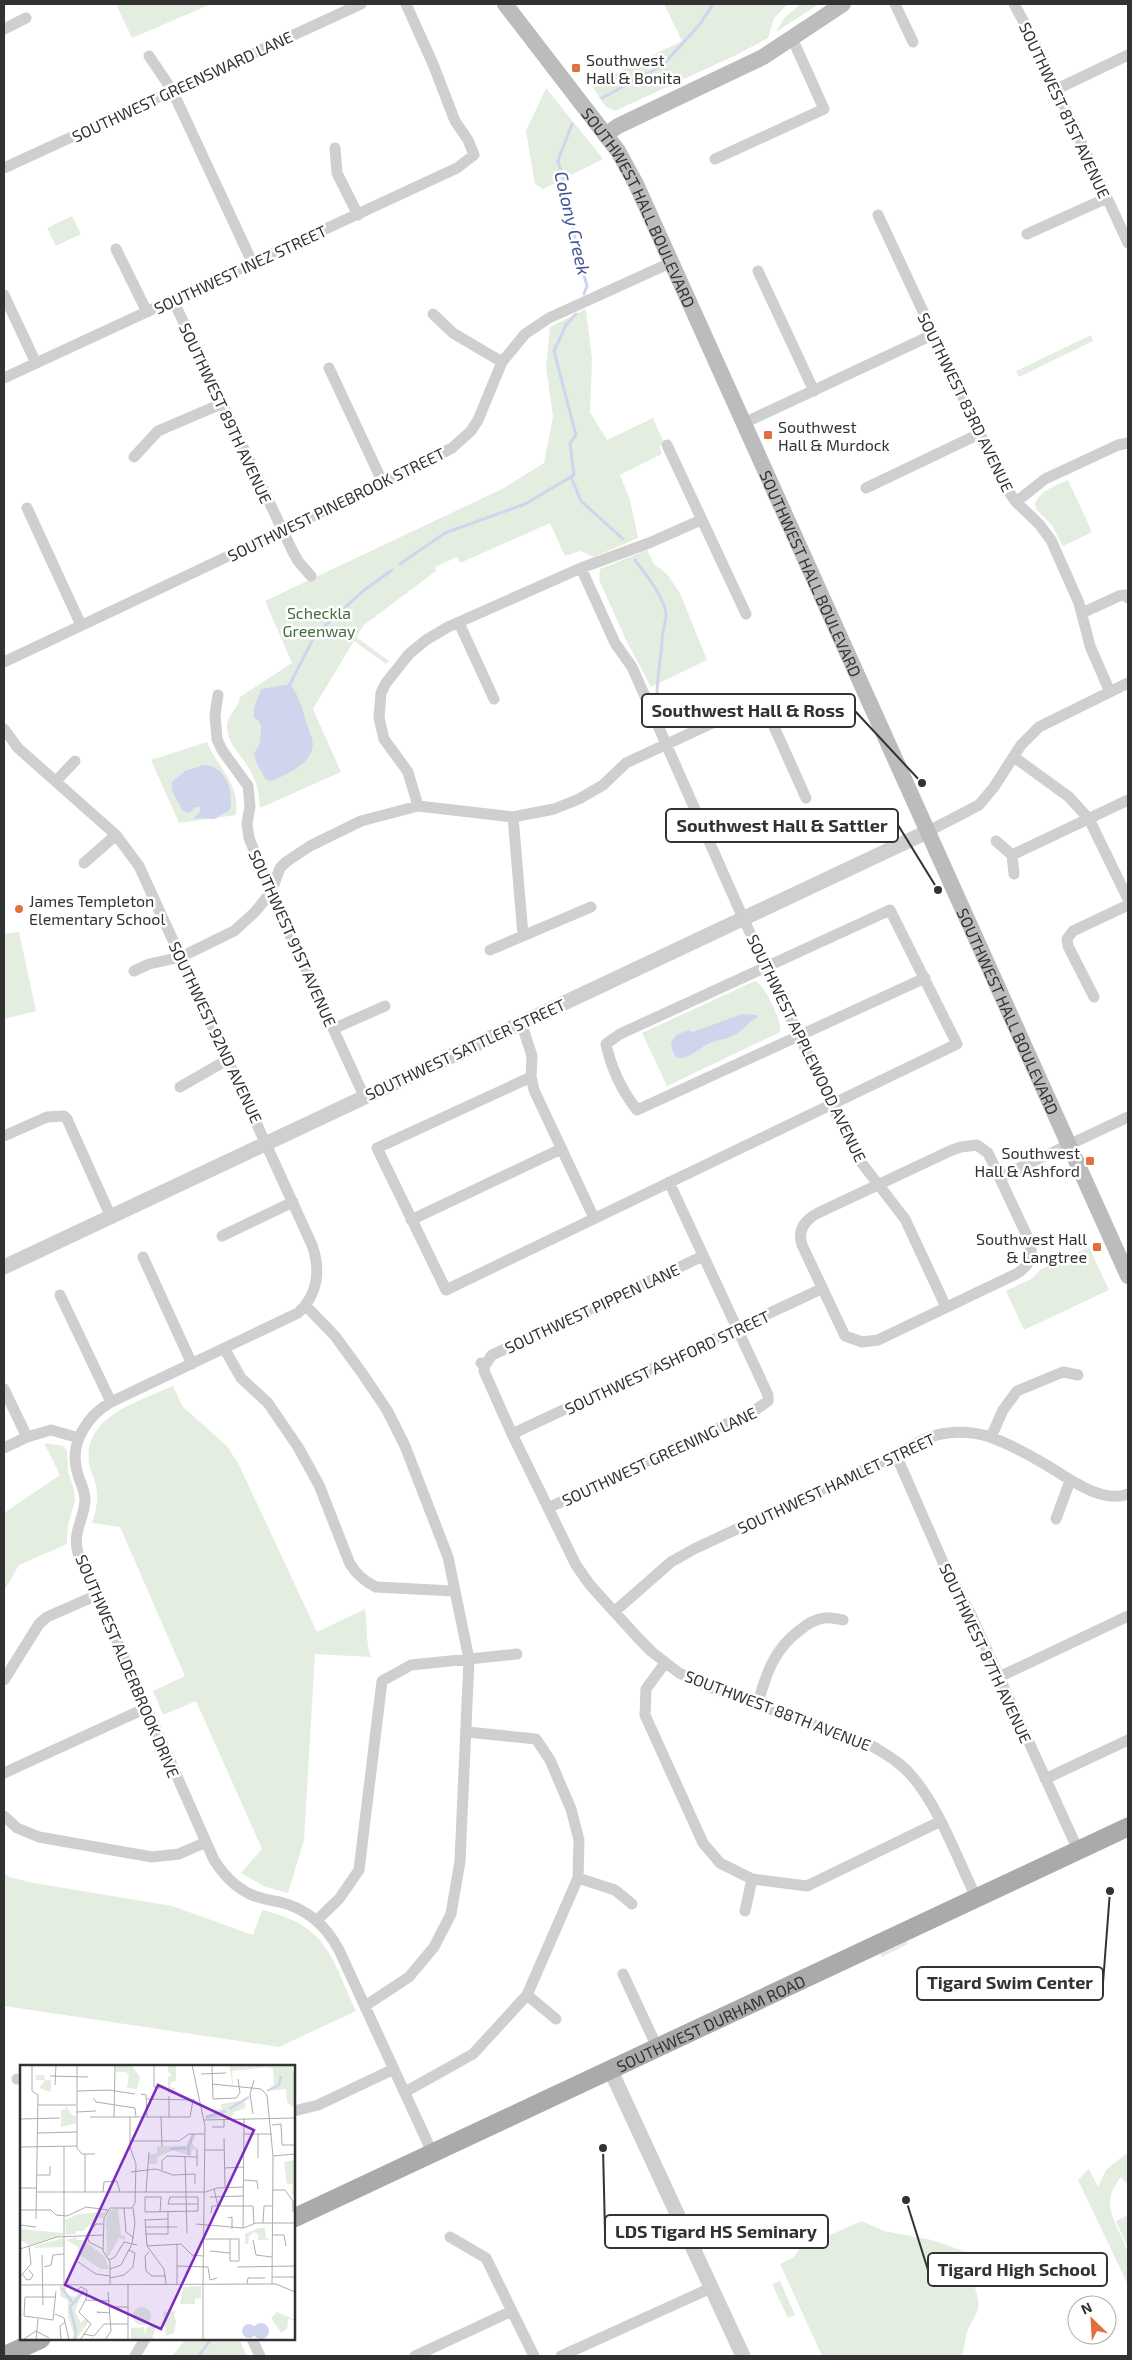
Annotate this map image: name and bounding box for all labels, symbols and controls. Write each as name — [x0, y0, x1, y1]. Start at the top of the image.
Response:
street label: SOUTHWEST 81ST AVENUE — [1016, 19, 1114, 201]
street label: SOUTHWEST GREENSWARD LANE — [69, 26, 295, 146]
place label: Southwest Hall & Bonita — [586, 50, 681, 87]
marker: Southwest Hall & Bonita — [570, 62, 582, 74]
street label: SOUTHWEST HALL BOULEVARD — [578, 103, 700, 310]
water label: Colony Creek — [550, 169, 596, 277]
street label: SOUTHWEST INEZ STREET — [151, 221, 329, 317]
street label: SOUTHWEST 83RD AVENUE — [914, 309, 1018, 495]
street label: SOUTHWEST 89TH AVENUE — [176, 320, 276, 506]
place label: Southwest Hall & Murdock — [778, 417, 890, 454]
marker: Southwest Hall & Murdock — [762, 429, 774, 441]
street label: SOUTHWEST PINEBROOK STREET — [224, 443, 448, 565]
street label: SOUTHWEST HALL BOULEVARD — [757, 467, 866, 680]
park label: Scheckla Greenway — [282, 603, 356, 640]
callout: Southwest Hall & Ross — [642, 694, 855, 727]
text: Southwest Hall & Ross — [651, 699, 845, 721]
callout: Southwest Hall & Sattler — [666, 809, 898, 842]
text: Southwest Hall & Sattler — [676, 814, 888, 836]
street label: SOUTHWEST 91ST AVENUE — [245, 847, 341, 1029]
place label: James Templeton Elementary School — [29, 891, 165, 928]
marker: James Templeton Elementary School — [13, 903, 25, 915]
street label: SOUTHWEST HALL BOULEVARD — [954, 905, 1063, 1117]
street label: SOUTHWEST APPLEWOOD AVENUE — [743, 931, 871, 1165]
street label: SOUTHWEST 92ND AVENUE — [166, 938, 266, 1126]
street label: SOUTHWEST SATTLER STREET — [362, 994, 568, 1104]
place label: Southwest Hall & Ashford — [974, 1143, 1080, 1180]
marker: Southwest Hall & Ashford — [1084, 1155, 1096, 1167]
place label: Southwest Hall & Langtree — [976, 1229, 1087, 1266]
marker: Southwest Hall & Langtree — [1091, 1241, 1103, 1253]
street label: SOUTHWEST PIPPEN LANE — [502, 1259, 682, 1357]
street label: SOUTHWEST ASHFORD STREET — [562, 1306, 772, 1418]
street label: SOUTHWEST GREENING LANE — [559, 1402, 759, 1510]
street label: SOUTHWEST HAMLET STREET — [734, 1429, 938, 1537]
street label: SOUTHWEST ALDERBROOK DRIVE — [72, 1552, 184, 1780]
street label: SOUTHWEST 87TH AVENUE — [936, 1560, 1036, 1746]
street label: SOUTHWEST 88TH AVENUE — [682, 1666, 874, 1754]
callout: Tigard Swim Center — [917, 1967, 1103, 2000]
street label: SOUTHWEST DURHAM ROAD — [613, 1970, 808, 2075]
text: Tigard Swim Center — [927, 1971, 1093, 1993]
inset map — [20, 2065, 295, 2340]
callout: LDS Tigard HS Seminary — [605, 2215, 828, 2248]
text: LDS Tigard HS Seminary — [615, 2220, 818, 2242]
callout: Tigard High School — [928, 2253, 1107, 2286]
text: Tigard High School — [938, 2258, 1097, 2280]
north arrow — [1067, 2295, 1117, 2345]
text: N — [1078, 2298, 1094, 2318]

